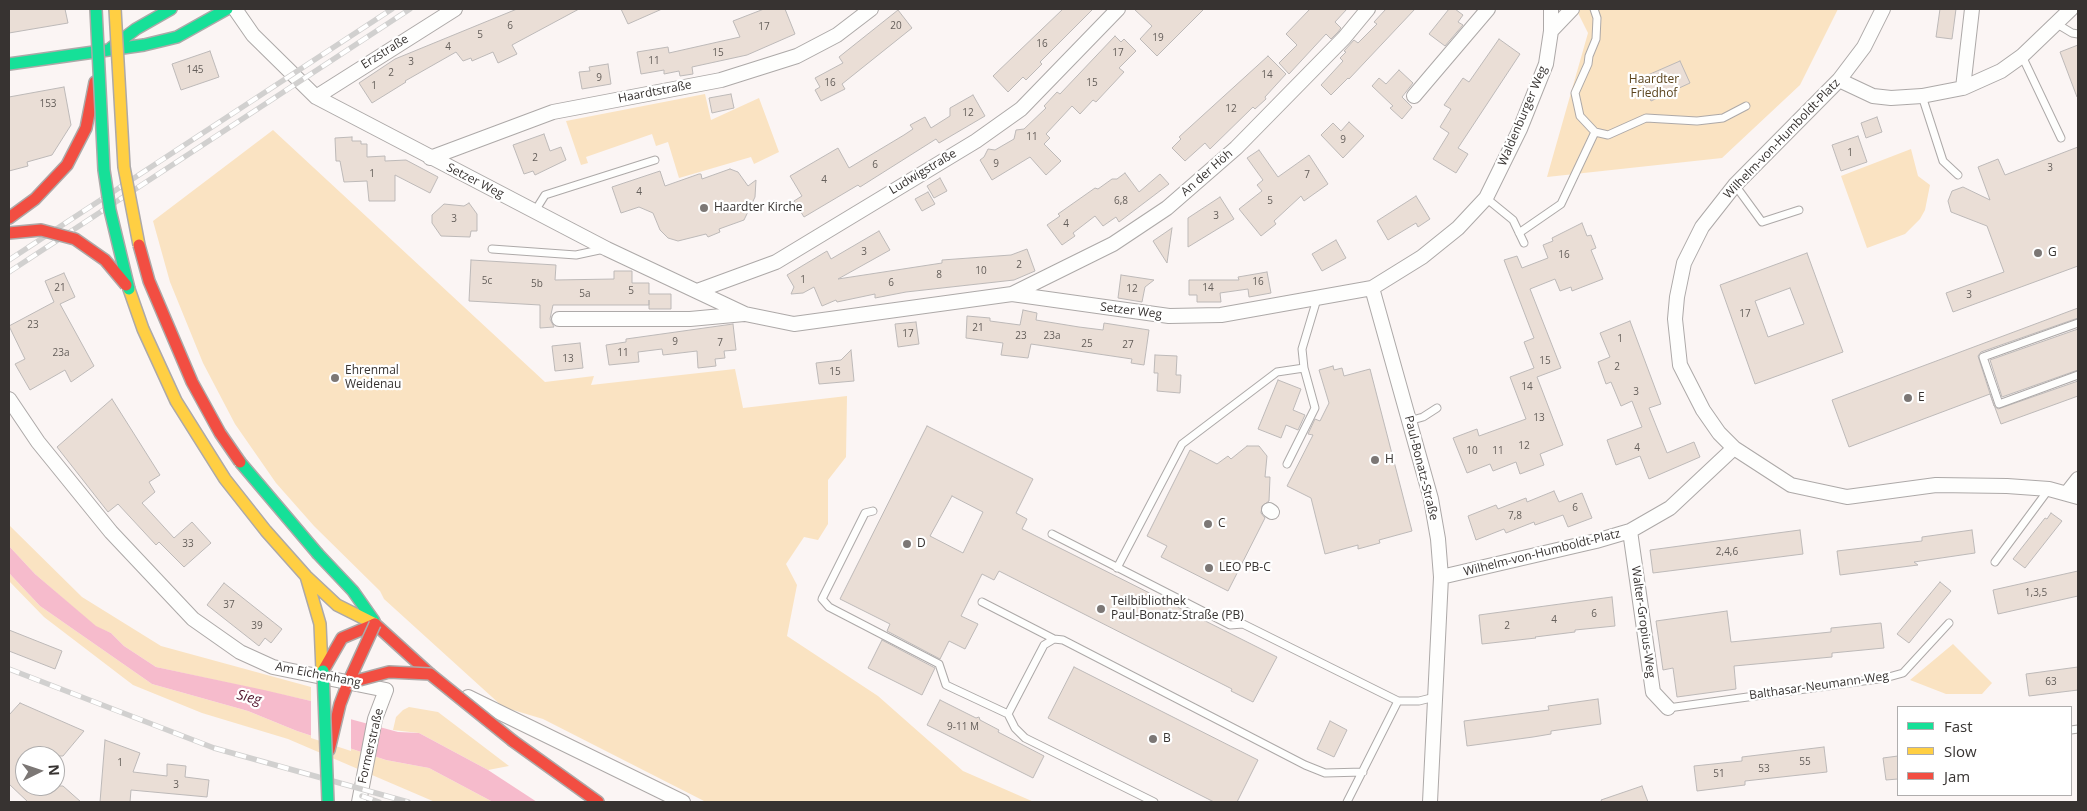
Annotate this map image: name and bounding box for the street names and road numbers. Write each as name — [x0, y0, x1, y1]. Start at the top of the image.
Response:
street label: Erzstraße — [359, 32, 411, 72]
street label: Waldenburger Weg — [1495, 64, 1551, 168]
street label: Wilhelm-von-Humboldt-Platz — [1721, 76, 1843, 202]
street label: Haardtstraße — [617, 78, 693, 106]
street label: Ludwigstraße — [887, 146, 959, 198]
street label: An der Höh — [1178, 147, 1236, 199]
street label: Setzer Weg — [444, 160, 506, 202]
street label: Setzer Weg — [1099, 300, 1163, 322]
street label: Paul-Bonatz-Straße — [1401, 414, 1441, 522]
street label: Wilhelm-von-Humboldt-Platz — [1462, 527, 1622, 579]
street label: Walter-Gropius-Weg — [1628, 565, 1658, 679]
street label: Am Eichenhang — [274, 660, 362, 690]
street label: Balthasar-Neumann-Weg — [1748, 669, 1890, 703]
street label: Formerstraße — [355, 707, 387, 785]

